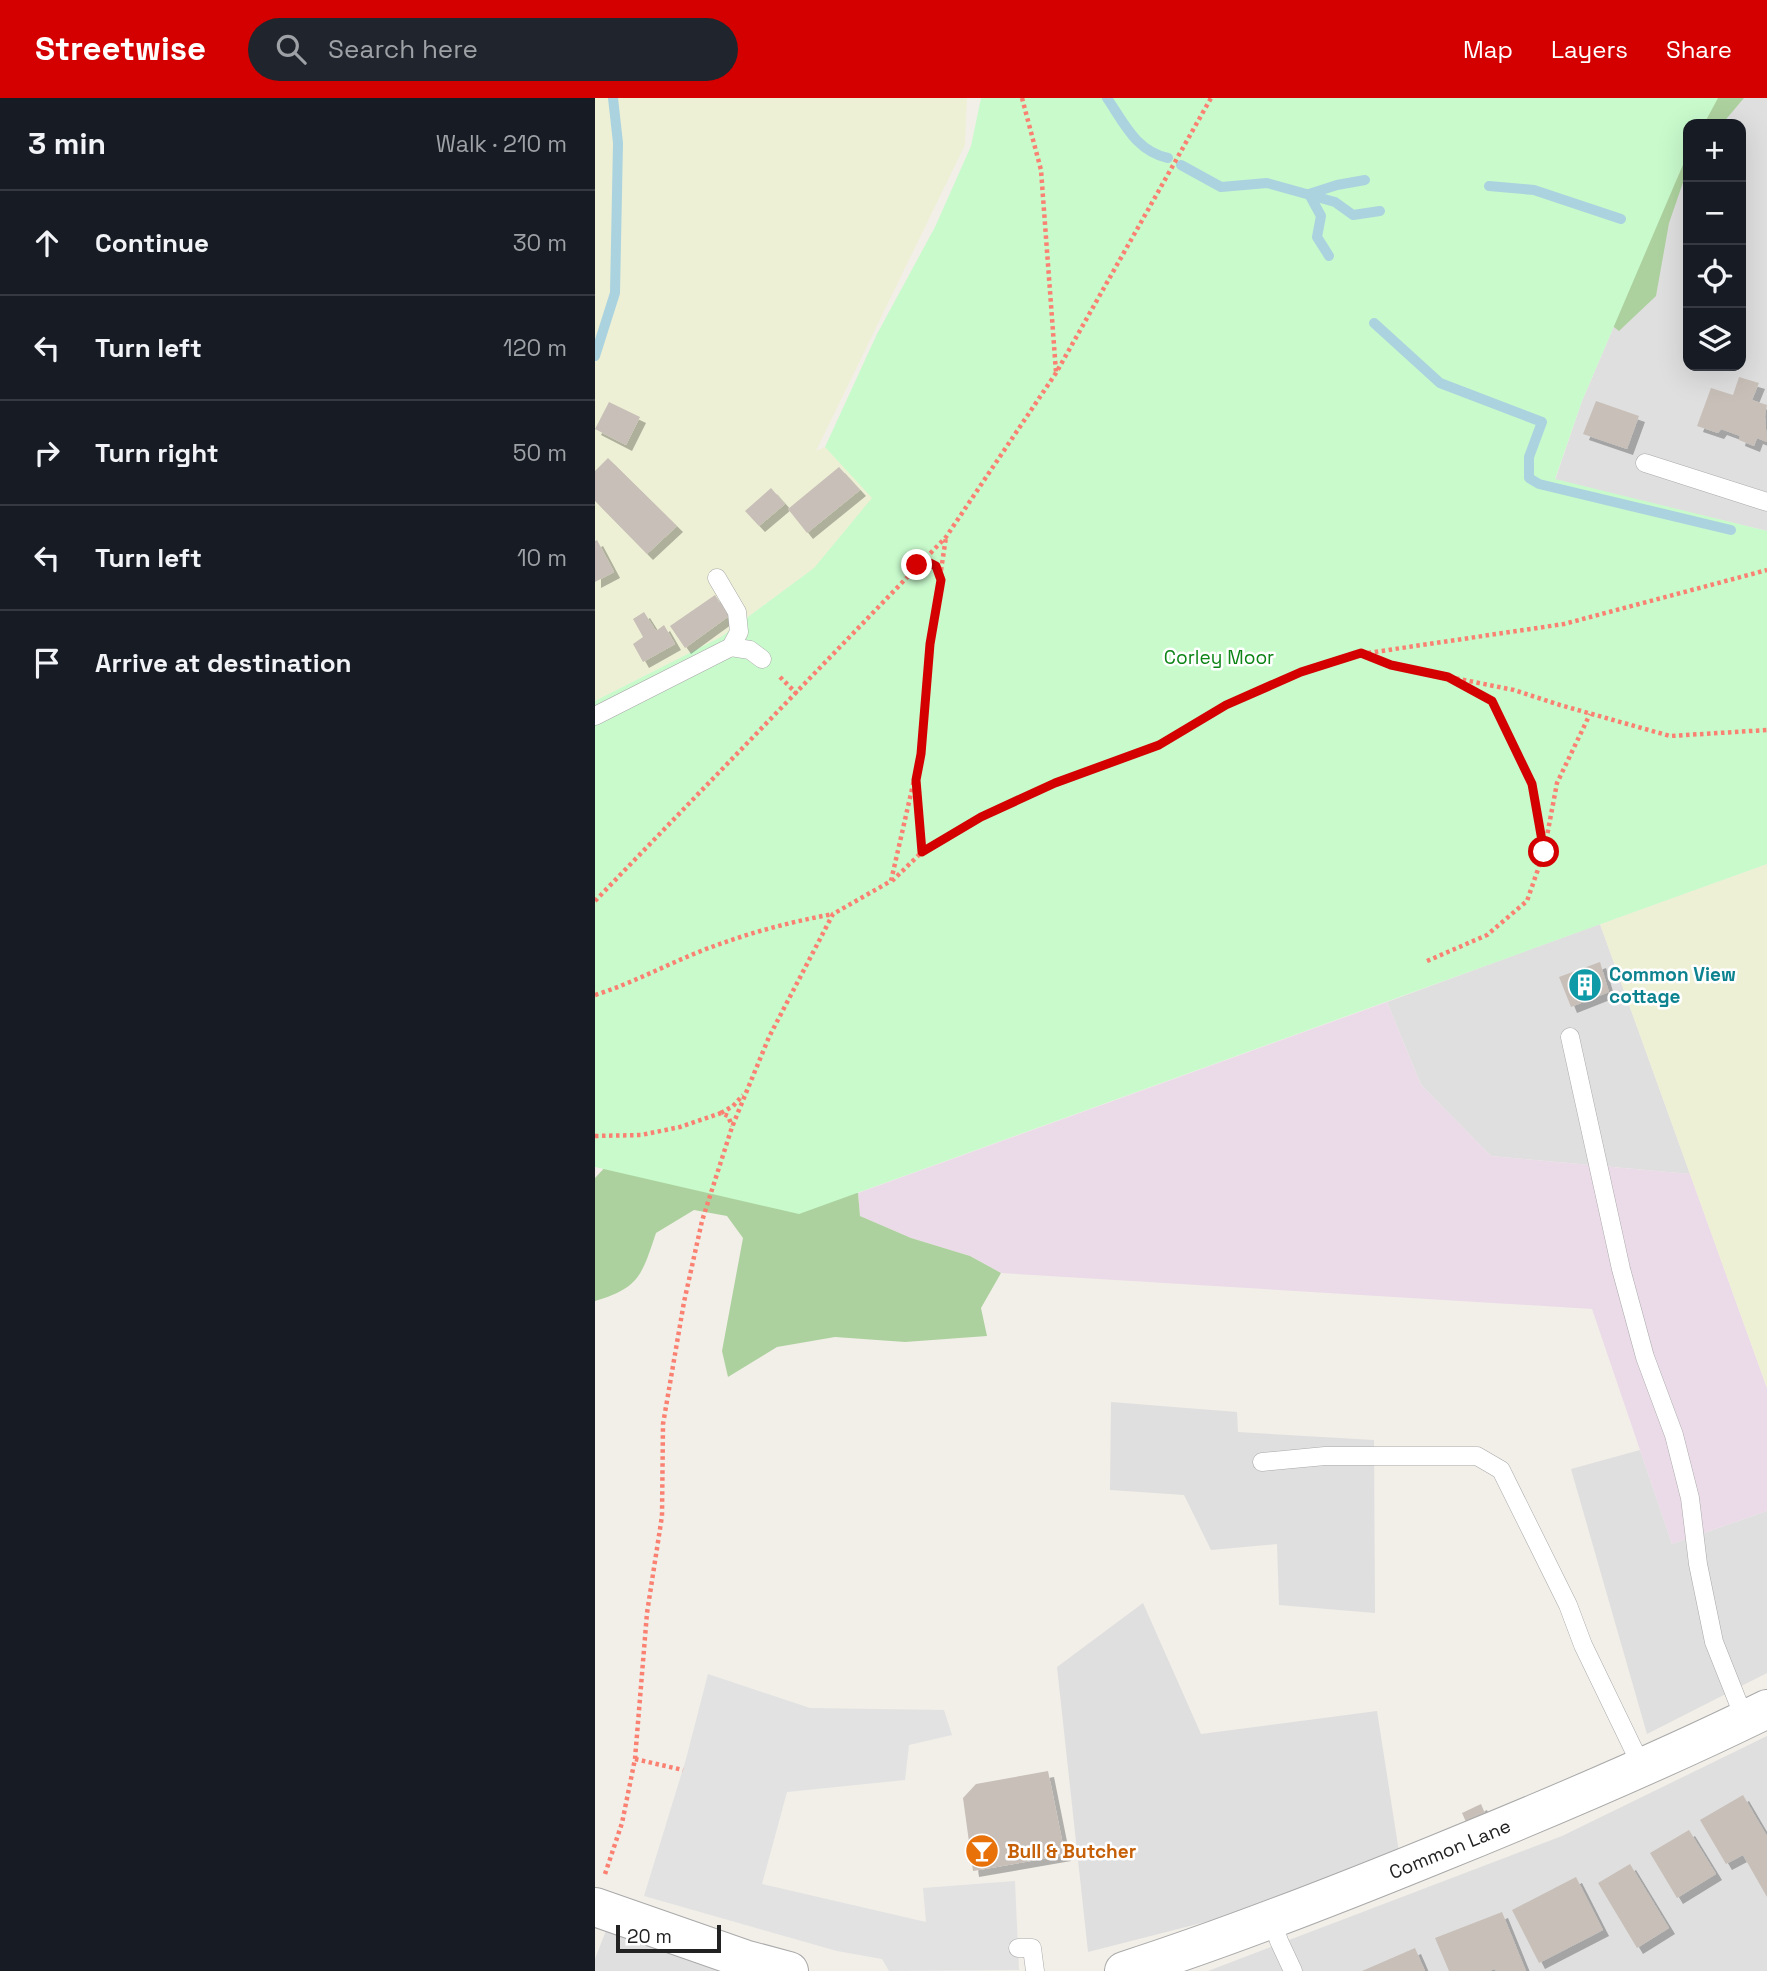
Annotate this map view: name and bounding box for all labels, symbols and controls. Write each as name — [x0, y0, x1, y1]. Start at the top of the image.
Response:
search box — [248, 18, 738, 81]
text: Streetwise — [35, 28, 206, 70]
icon: search — [272, 30, 310, 68]
text: Search here — [328, 32, 478, 66]
text: Map — [1463, 34, 1513, 65]
text: Layers — [1551, 34, 1628, 65]
text: Share — [1666, 34, 1732, 65]
map controls — [1683, 119, 1746, 371]
button: + — [1683, 119, 1746, 182]
text: 3 min — [28, 124, 106, 163]
text: Walk · 210 m — [436, 129, 567, 159]
button: − — [1683, 182, 1746, 245]
icon: ahead — [28, 224, 66, 262]
text: Continue — [95, 226, 209, 260]
text: 30 m — [513, 228, 567, 258]
button: locate — [1683, 245, 1746, 308]
button: layers — [1683, 308, 1746, 371]
icon: left — [28, 329, 66, 367]
text: Turn left — [95, 331, 202, 365]
text: 120 m — [503, 333, 567, 363]
icon: right — [28, 434, 66, 472]
text: Turn right — [95, 436, 219, 470]
text: 50 m — [513, 438, 567, 468]
icon: left — [28, 539, 66, 577]
text: Turn left — [95, 541, 202, 575]
text: 10 m — [517, 543, 567, 573]
route end — [901, 549, 932, 580]
icon: arrive — [28, 644, 66, 682]
park label: Corley Moor — [1164, 645, 1274, 670]
text: Arrive at destination — [95, 646, 352, 680]
route start — [1528, 836, 1559, 867]
place label: Common View cottage — [1609, 962, 1736, 1009]
building icon: Common View cottage — [1566, 966, 1604, 1004]
street label: Common Lane — [1385, 1813, 1514, 1885]
bar icon: Bull & Butcher — [963, 1832, 1001, 1870]
place label: Bull & Butcher — [1007, 1839, 1136, 1864]
scale bar — [616, 1922, 721, 1954]
text: 20 m — [627, 1924, 672, 1949]

